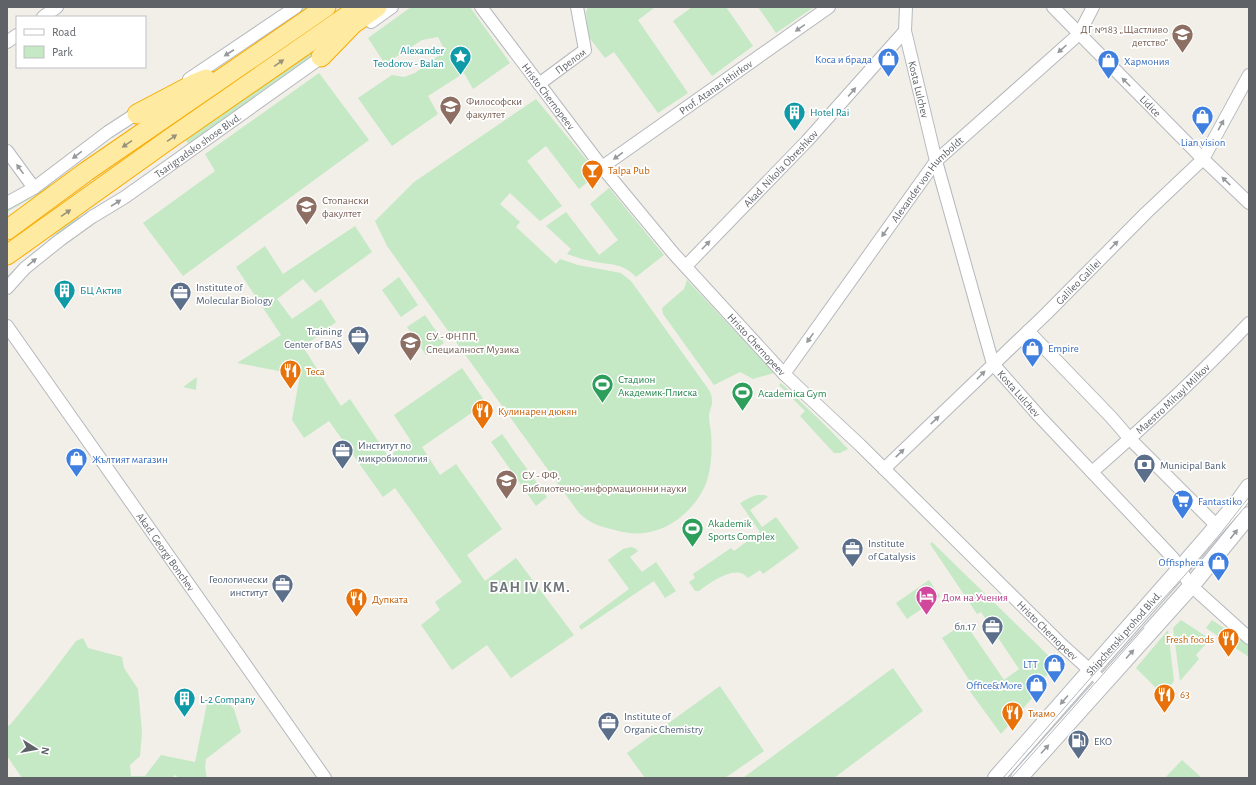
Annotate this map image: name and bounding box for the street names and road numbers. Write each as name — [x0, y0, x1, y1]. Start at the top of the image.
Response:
street label: Прелом — [553, 46, 588, 76]
street label: Prof. Atanas Ishirkov — [677, 57, 754, 116]
street label: Kosta Lulchev — [907, 60, 931, 119]
street label: Hristo Chernopeev — [520, 61, 577, 132]
street label: Lidice — [1138, 93, 1163, 119]
street label: Tsarigradsko shose Blvd. — [152, 111, 243, 180]
street label: Akad. Nikola Obreshkov — [741, 127, 820, 209]
street label: Alexander von Humboldt — [889, 134, 966, 224]
street label: Galileo Galilei — [1053, 256, 1103, 306]
street label: Hristo Chernopeev — [726, 311, 788, 378]
street label: Maestro Mihayl Milkov — [1133, 361, 1212, 436]
street label: Kosta Lulchev — [996, 368, 1043, 419]
street label: Akad. Georgi Bonchev — [135, 511, 197, 593]
street label: Shipchenski prohod Blvd. — [1084, 589, 1163, 677]
street label: Hristo Chernopeev — [1015, 598, 1080, 662]

